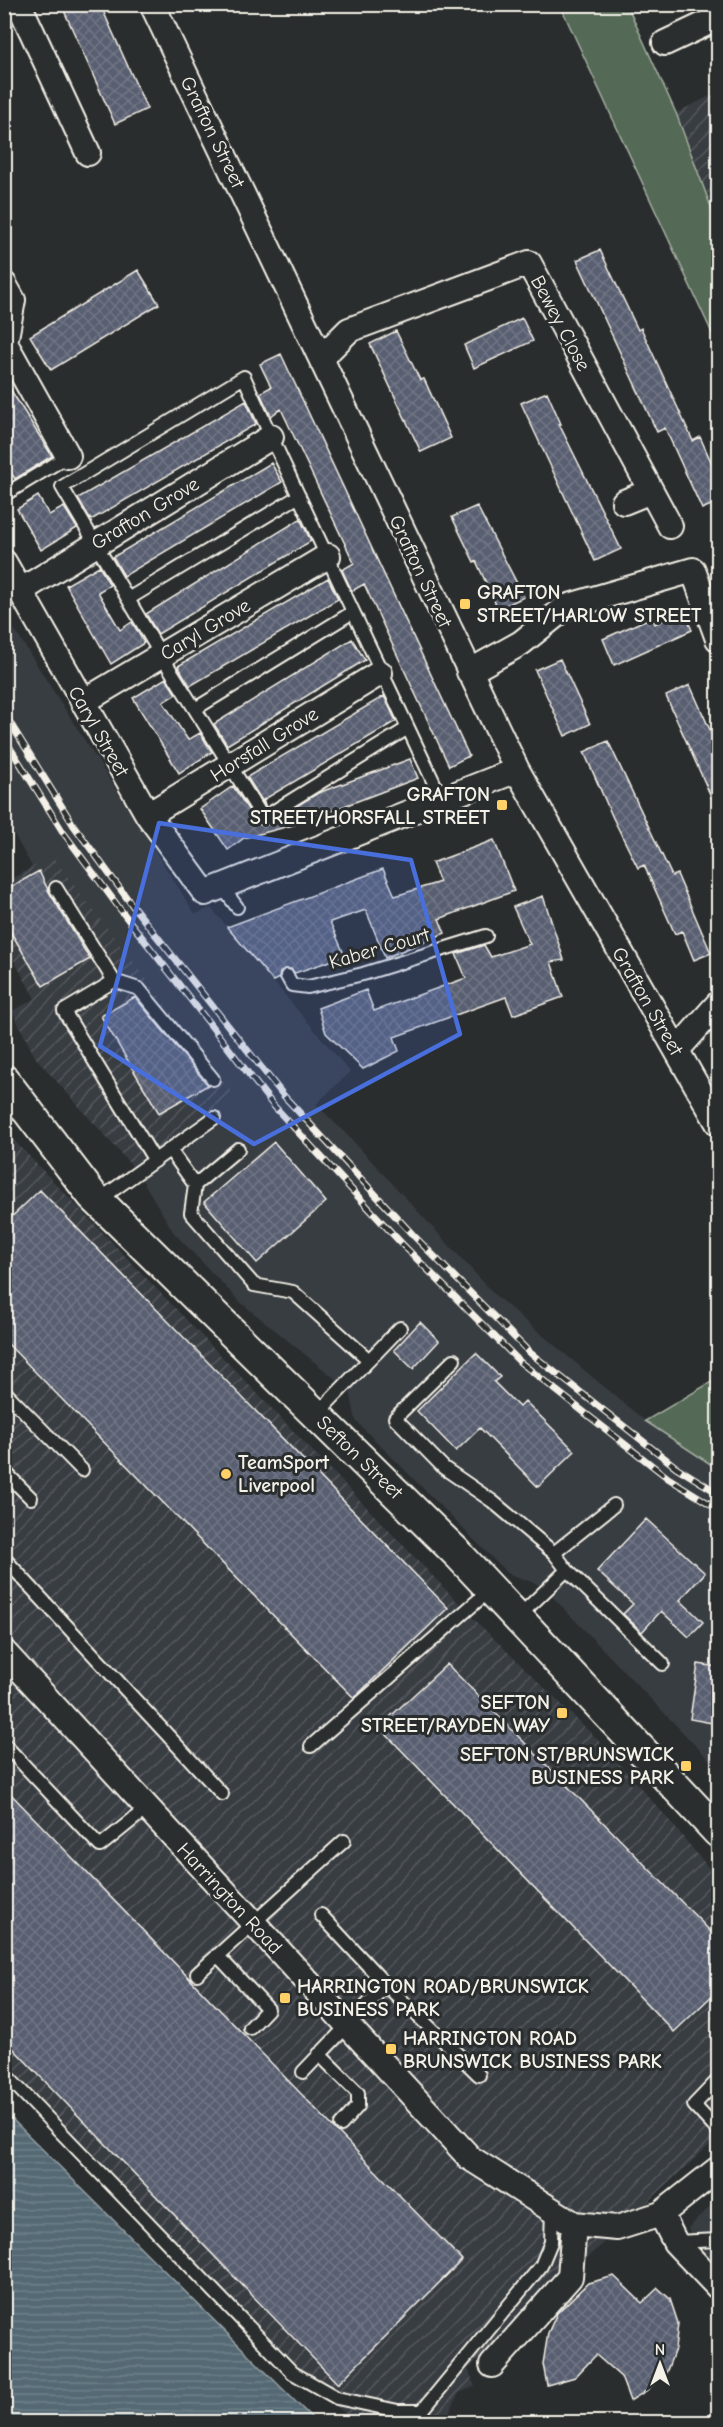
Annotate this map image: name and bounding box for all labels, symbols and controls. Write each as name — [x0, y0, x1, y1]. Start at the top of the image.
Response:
street label: Grafton Street — [176, 73, 250, 193]
street label: Bewey Close — [526, 271, 595, 375]
street label: Grafton Grove — [87, 472, 203, 555]
street label: Grafton Street — [384, 511, 457, 632]
place label: GRAFTON STREET/HARLOW STREET — [477, 581, 702, 627]
street label: Caryl Grove — [156, 594, 254, 665]
marker: GRAFTON STREET/HARLOW STREET — [458, 597, 472, 611]
street label: Caryl Street — [63, 682, 134, 782]
street label: Horsfall Grove — [206, 702, 322, 787]
place label: GRAFTON STREET/HORSFALL STREET — [250, 783, 491, 829]
marker: GRAFTON STREET/HORSFALL STREET — [495, 798, 509, 812]
street label: Kaber Court — [326, 923, 433, 974]
street label: Grafton Street — [607, 943, 688, 1061]
street label: Sefton Street — [312, 1411, 408, 1505]
place label: TeamSport Liverpool — [238, 1451, 330, 1497]
marker: TeamSport Liverpool — [219, 1467, 233, 1481]
place label: SEFTON STREET/RAYDEN WAY — [361, 1691, 550, 1737]
marker: SEFTON STREET/RAYDEN WAY — [555, 1706, 569, 1720]
place label: SEFTON ST/BRUNSWICK BUSINESS PARK — [460, 1743, 674, 1789]
marker: SEFTON ST/BRUNSWICK BUSINESS PARK — [679, 1759, 693, 1773]
street label: Harrington Road — [172, 1838, 287, 1959]
place label: HARRINGTON ROAD/BRUNSWICK BUSINESS PARK — [297, 1975, 589, 2021]
marker: HARRINGTON ROAD/BRUNSWICK BUSINESS PARK — [278, 1991, 292, 2005]
place label: HARRINGTON ROAD BRUNSWICK BUSINESS PARK — [403, 2027, 662, 2073]
marker: HARRINGTON ROAD BRUNSWICK BUSINESS PARK — [384, 2042, 398, 2056]
north arrow — [630, 2334, 690, 2394]
text: N — [655, 2341, 665, 2359]

